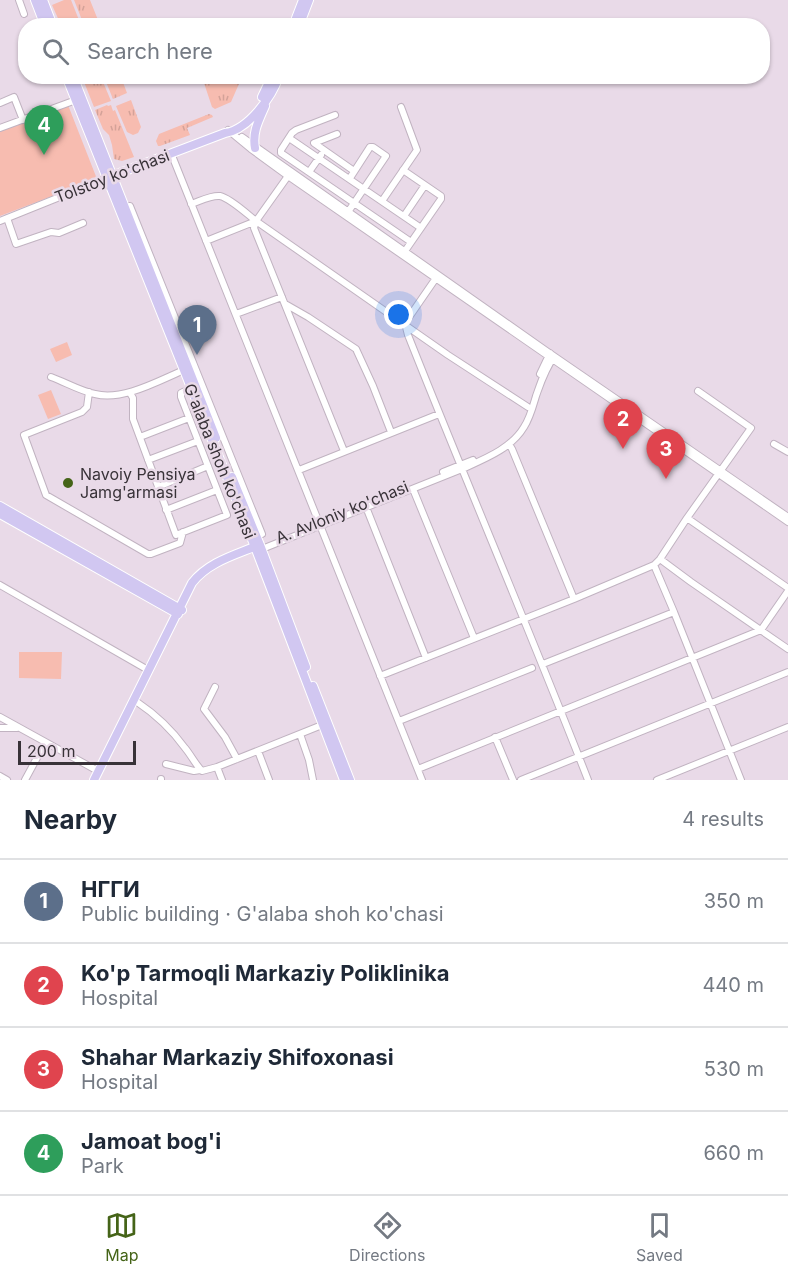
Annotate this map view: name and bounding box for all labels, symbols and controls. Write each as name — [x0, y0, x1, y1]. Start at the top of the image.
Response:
search box — [18, 18, 770, 84]
icon: search — [39, 35, 72, 68]
text: Search here — [87, 38, 213, 64]
pin: 4 — [24, 106, 63, 155]
street label: Tolstoy ko'chasi — [52, 145, 172, 207]
your location — [384, 300, 413, 329]
pin: 1 — [178, 306, 216, 355]
street label: G'alaba shoh ko'chasi — [180, 380, 260, 542]
pin: 2 — [604, 400, 642, 449]
pin: 3 — [646, 430, 686, 479]
place label: Navoiy Pensiya Jamg'armasi — [80, 464, 196, 502]
marker: Navoiy Pensiya Jamg'armasi — [61, 476, 75, 490]
street label: A. Avloniy ko'chasi — [273, 476, 411, 548]
scale bar — [18, 738, 136, 766]
text: 200 m — [27, 741, 75, 761]
text: Nearby — [24, 804, 117, 835]
text: 4 results — [682, 807, 764, 831]
text: НГГИ — [81, 876, 140, 902]
text: 1 — [39, 889, 48, 913]
text: 350 m — [704, 889, 764, 913]
text: Public building · G'alaba shoh ko'chasi — [81, 902, 444, 926]
text: Ko'p Tarmoqli Markaziy Poliklinika — [81, 960, 450, 986]
text: 2 — [37, 973, 50, 997]
text: 440 m — [702, 973, 764, 997]
text: Hospital — [81, 986, 158, 1010]
text: Shahar Markaziy Shifoxonasi — [81, 1044, 394, 1070]
text: 3 — [37, 1057, 50, 1081]
text: 530 m — [704, 1057, 764, 1081]
text: Hospital — [81, 1070, 158, 1094]
text: Jamoat bog'i — [81, 1128, 221, 1154]
text: 4 — [37, 1141, 50, 1165]
text: 660 m — [703, 1141, 764, 1165]
text: Park — [81, 1154, 124, 1178]
tab: Map — [105, 1209, 139, 1265]
tab: Directions — [349, 1209, 425, 1265]
tab: Saved — [636, 1209, 683, 1265]

